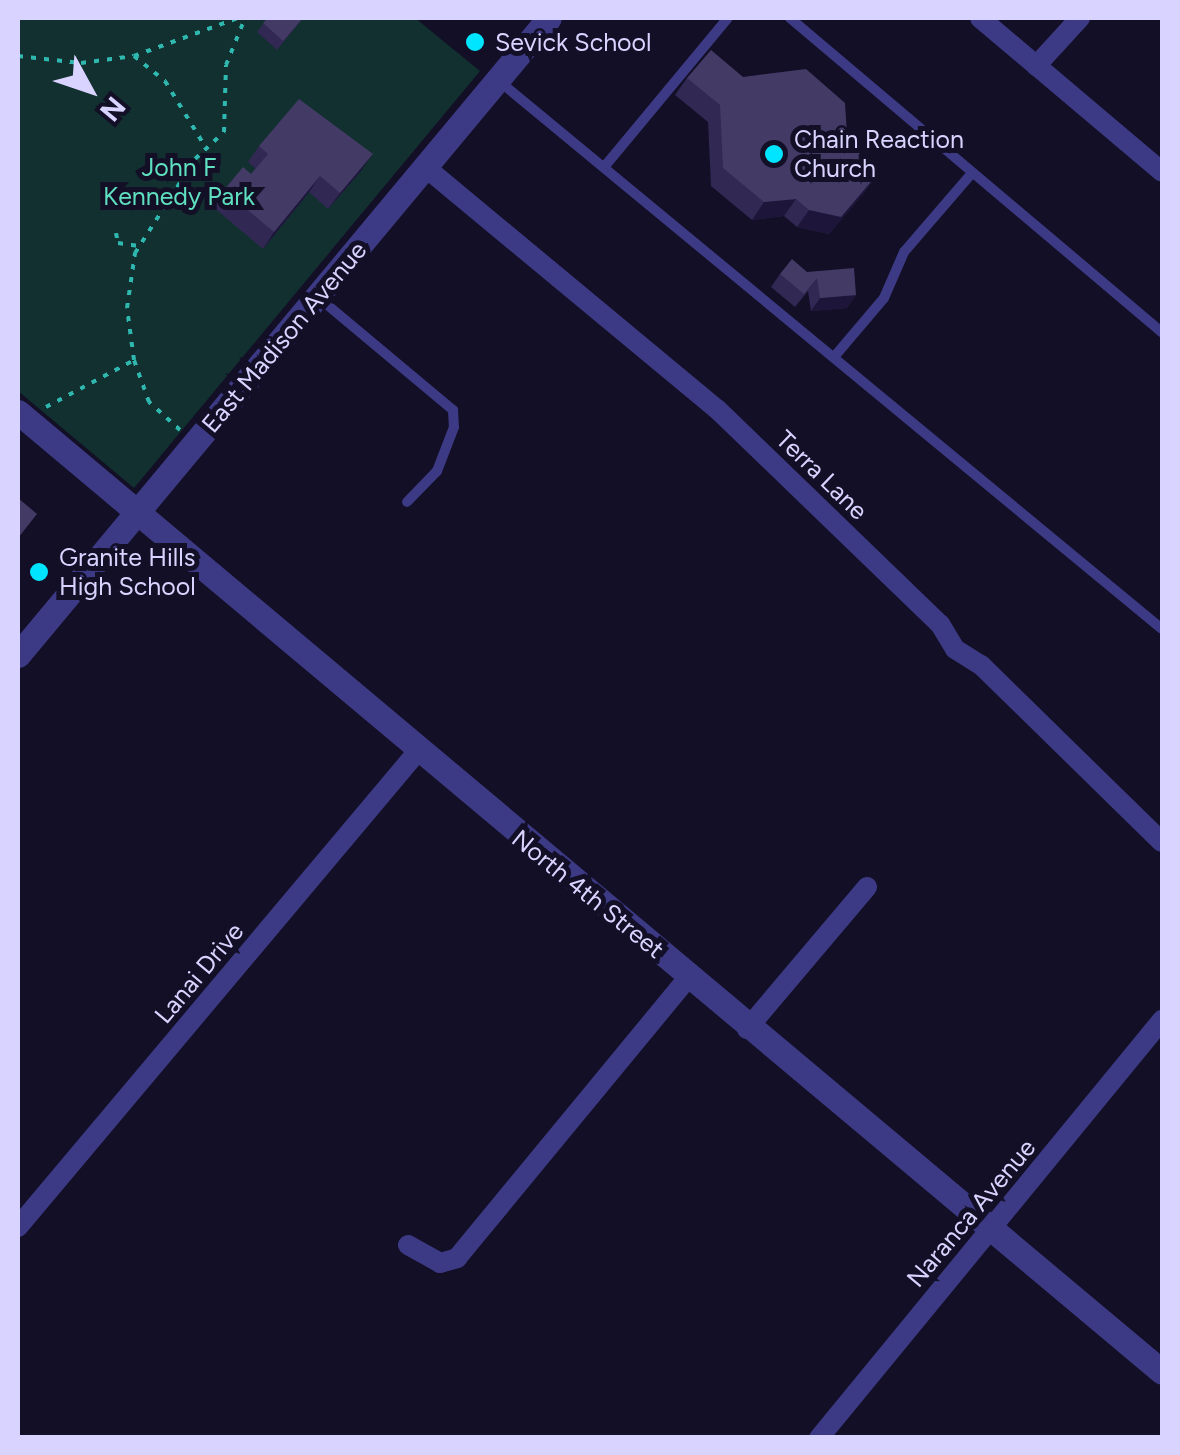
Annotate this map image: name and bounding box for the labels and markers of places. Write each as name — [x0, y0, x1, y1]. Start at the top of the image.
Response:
place label: Sevick School — [495, 27, 652, 57]
marker: Sevick School — [464, 31, 486, 53]
place label: Chain Reaction Church — [794, 125, 964, 184]
marker: Chain Reaction Church — [763, 143, 785, 165]
place label: Granite Hills High School — [59, 543, 196, 602]
marker: Granite Hills High School — [28, 561, 50, 583]

